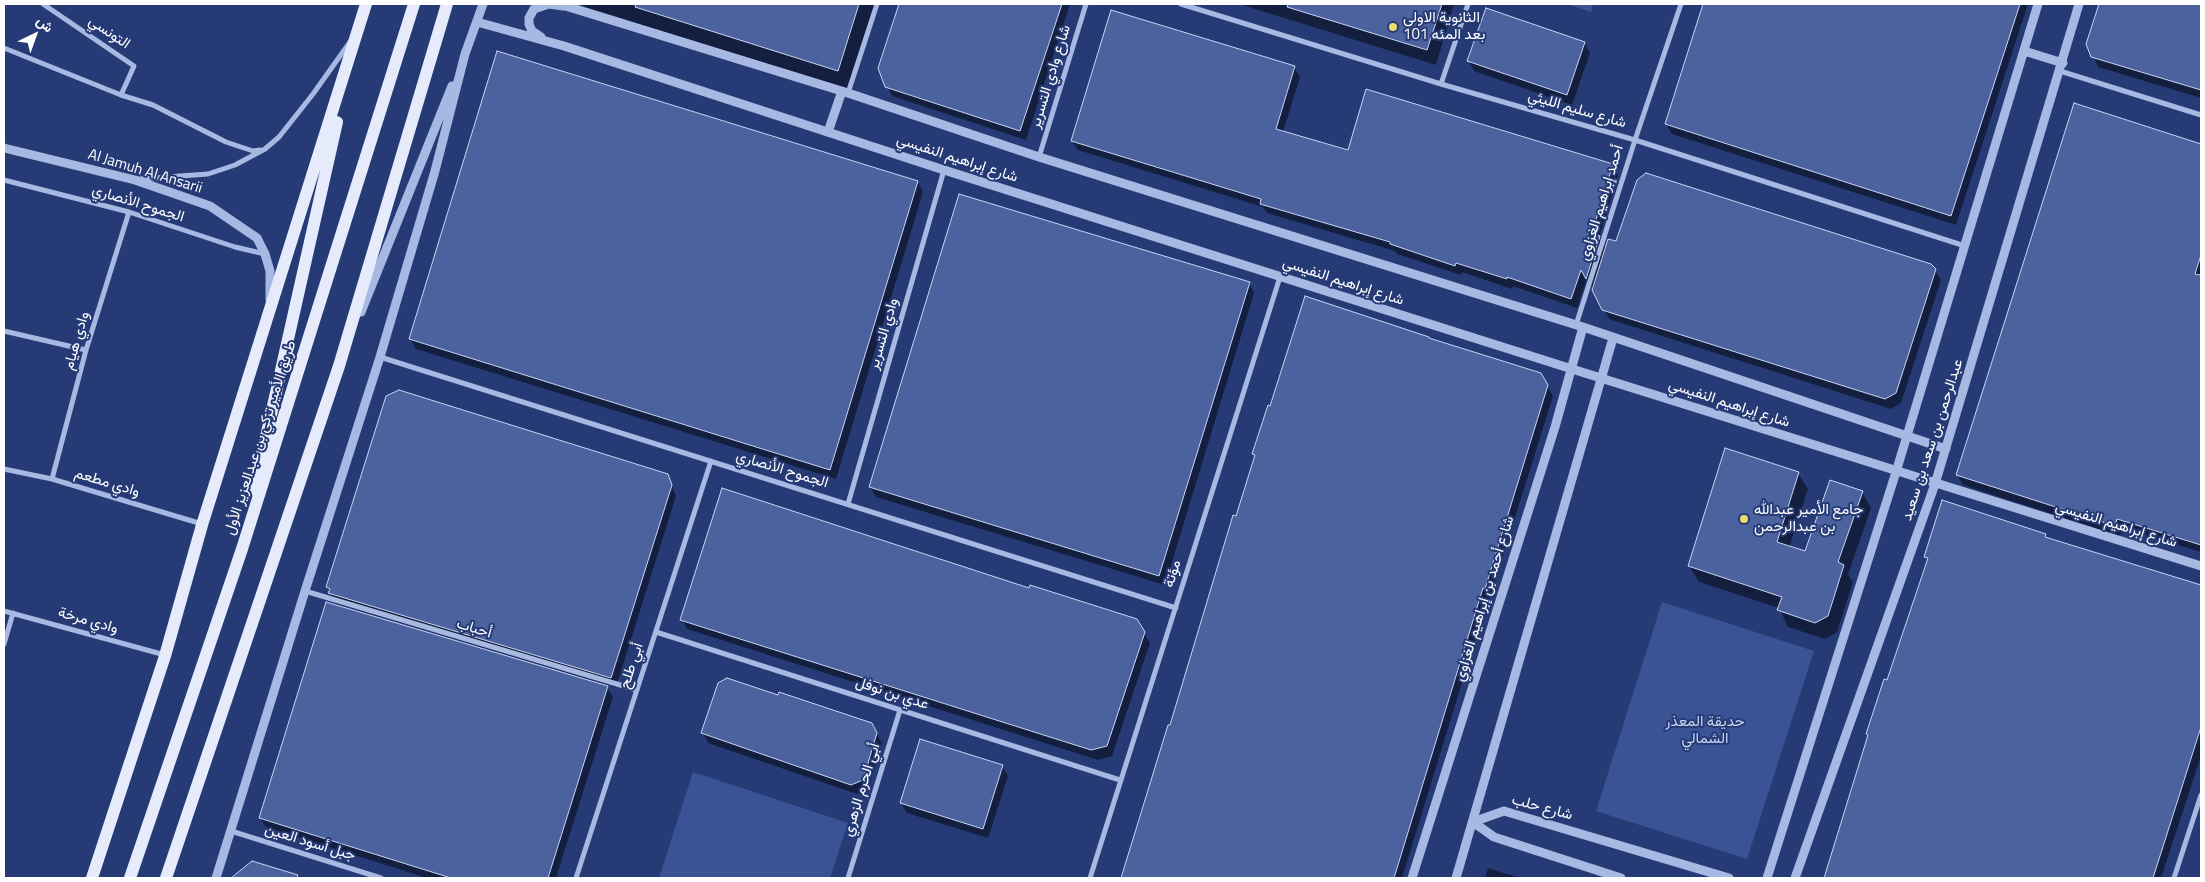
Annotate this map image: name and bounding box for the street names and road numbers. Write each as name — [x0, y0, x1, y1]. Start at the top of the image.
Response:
street label: التونسي — [85, 13, 133, 53]
street label: شارع وادي التسرير — [1027, 23, 1075, 131]
street label: شارع سليم الليثي — [1526, 87, 1628, 133]
street label: شارع إبراهيم النفيسي — [894, 131, 1020, 187]
street label: أحمد إبراهيم الغزاوي — [1576, 143, 1628, 263]
street label: Al Jamuh Al Ansarii — [86, 146, 204, 198]
street label: الجموح الأنصاري — [90, 181, 186, 227]
street label: شارع إبراهيم النفيسي — [1280, 254, 1406, 310]
street label: وادي التسرير — [865, 296, 903, 372]
street label: وادي هيام — [60, 310, 94, 372]
street label: طريق الأمير تركي بن عبدالعزيز الأول — [221, 339, 301, 537]
street label: عبدالرحمن بن سعد بن سعيد — [1898, 357, 1968, 523]
street label: شارع إبراهيم النفيسي — [1666, 376, 1792, 432]
street label: الجموح الأنصاري — [734, 447, 830, 493]
street label: وادي مطعم — [72, 465, 142, 501]
street label: شارع إبراهيم النفيسي — [2053, 498, 2179, 552]
street label: شارع أحمد بن إبراهيم الغزاوي — [1451, 514, 1519, 684]
street label: مؤتة — [1160, 558, 1186, 590]
street label: وادي مرخة — [56, 604, 120, 638]
street label: أحباب — [454, 615, 494, 643]
street label: أبي طلح — [616, 641, 648, 691]
street label: عدي بن نوفل — [853, 674, 931, 714]
street label: أبي الحرم الزهري — [839, 741, 885, 839]
street label: شارع حلب — [1510, 791, 1574, 825]
street label: جبل أسود العين — [262, 821, 358, 865]

